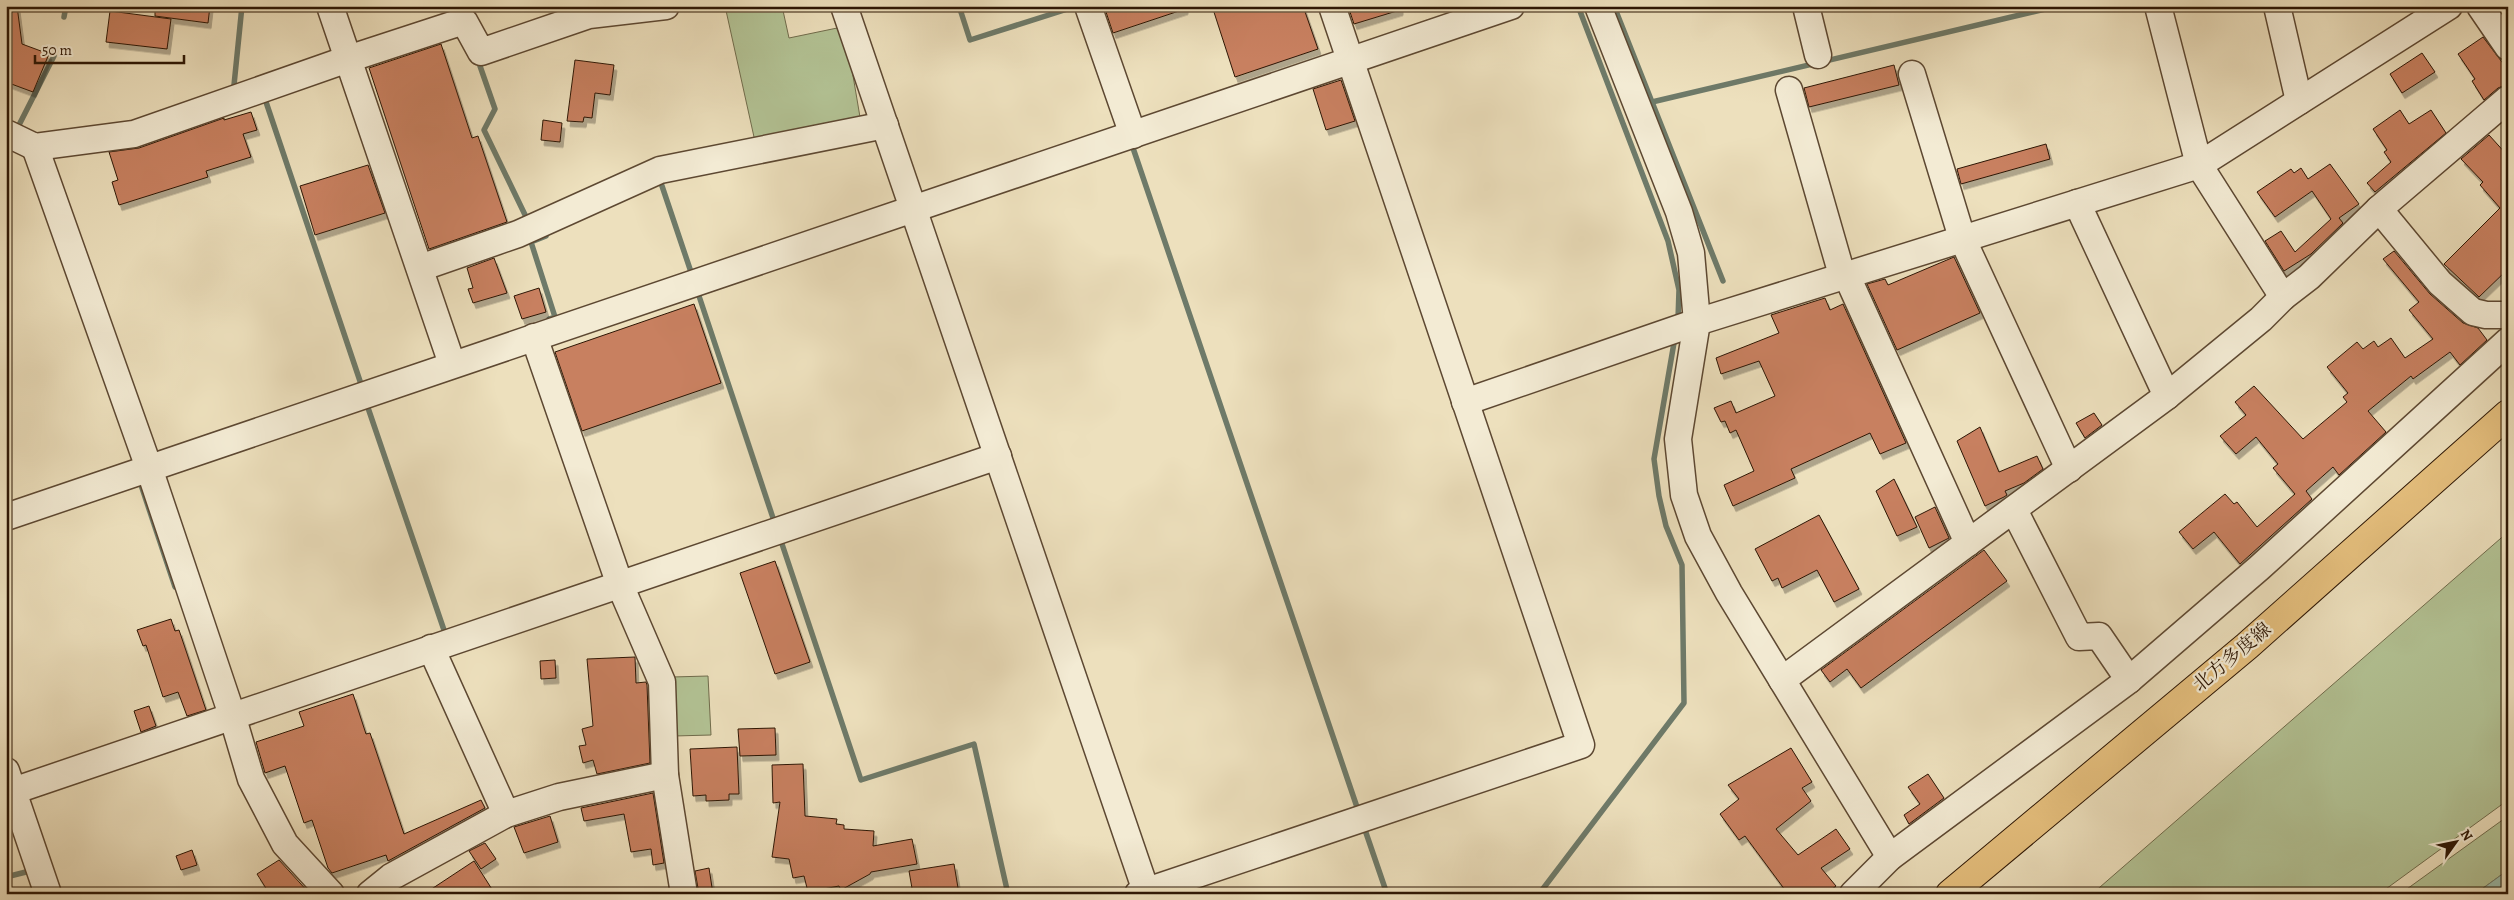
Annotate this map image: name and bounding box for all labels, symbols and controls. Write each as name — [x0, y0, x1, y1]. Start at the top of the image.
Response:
scale bar — [35, 32, 184, 64]
text: 50 m — [42, 40, 72, 60]
street label: 北方多度線 — [2187, 617, 2277, 697]
north arrow — [2432, 818, 2482, 868]
text: N — [2456, 826, 2477, 845]

